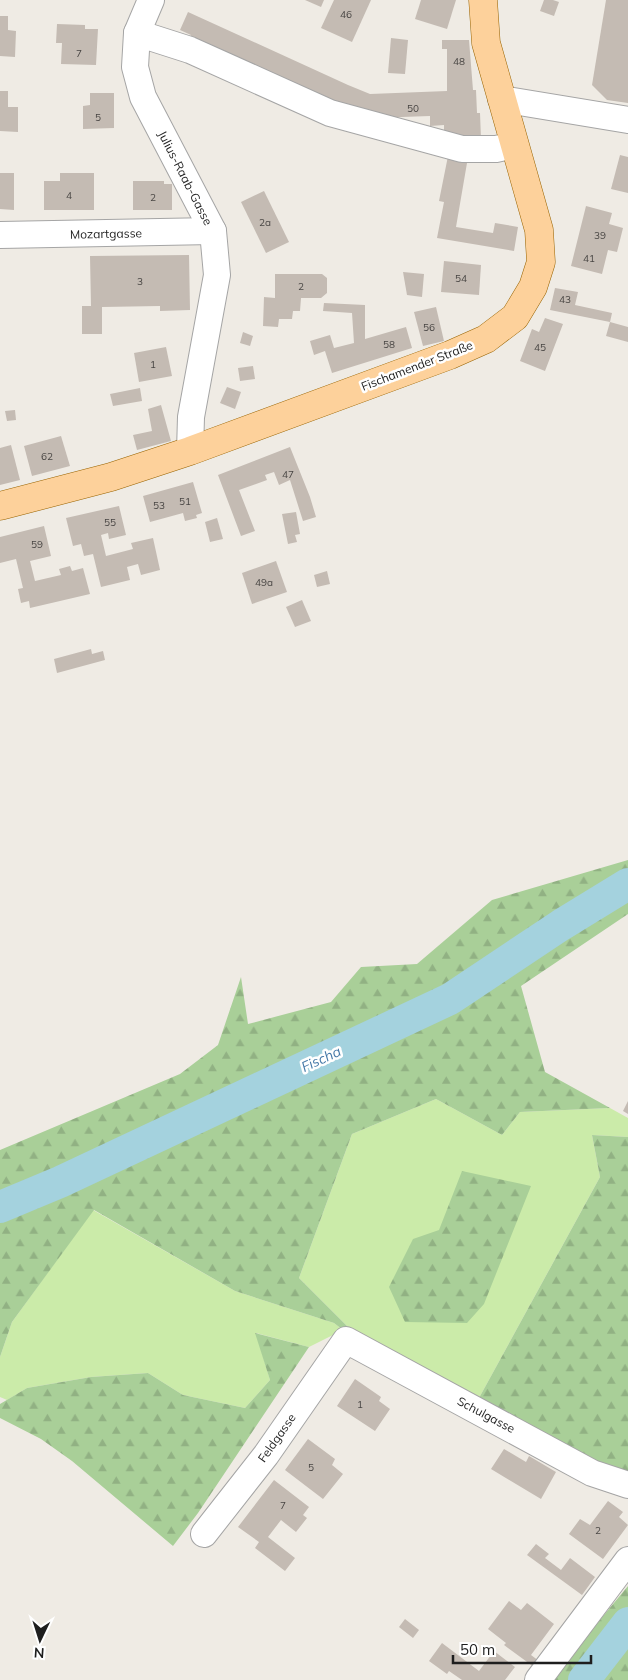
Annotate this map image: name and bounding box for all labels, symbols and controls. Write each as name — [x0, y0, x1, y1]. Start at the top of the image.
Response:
house number: 46 — [340, 8, 352, 21]
house number: 7 — [76, 47, 82, 60]
house number: 48 — [453, 55, 465, 68]
house number: 50 — [407, 102, 419, 115]
house number: 5 — [95, 111, 101, 124]
street label: Julius-Raab-Gasse — [155, 128, 216, 228]
house number: 4 — [66, 189, 72, 202]
house number: 2 — [150, 191, 156, 204]
house number: 2a — [259, 216, 271, 229]
street label: Mozartgasse — [70, 225, 142, 242]
house number: 39 — [594, 229, 606, 242]
house number: 41 — [583, 252, 595, 265]
house number: 54 — [455, 272, 467, 285]
house number: 3 — [137, 275, 143, 288]
house number: 2 — [298, 280, 304, 293]
house number: 43 — [559, 293, 571, 306]
house number: 56 — [423, 321, 435, 334]
street label: Fischamender Straße — [359, 337, 475, 394]
house number: 58 — [383, 338, 395, 351]
house number: 45 — [534, 341, 546, 354]
house number: 1 — [150, 358, 156, 371]
house number: 62 — [41, 450, 53, 463]
house number: 47 — [282, 468, 294, 481]
house number: 51 — [179, 495, 191, 508]
house number: 53 — [153, 499, 165, 512]
house number: 55 — [104, 516, 116, 529]
house number: 59 — [31, 538, 43, 551]
house number: 49a — [255, 576, 273, 589]
water label: Fischa — [298, 1042, 344, 1076]
street label: Schulgasse — [455, 1393, 518, 1436]
house number: 1 — [357, 1398, 363, 1411]
street label: Feldgasse — [254, 1410, 299, 1465]
house number: 5 — [308, 1461, 314, 1474]
house number: 7 — [280, 1499, 286, 1512]
house number: 2 — [595, 1524, 601, 1537]
north arrow — [15, 1615, 65, 1665]
scale bar — [453, 1632, 590, 1664]
text: 50 m — [460, 1640, 495, 1659]
text: N — [33, 1644, 45, 1662]

